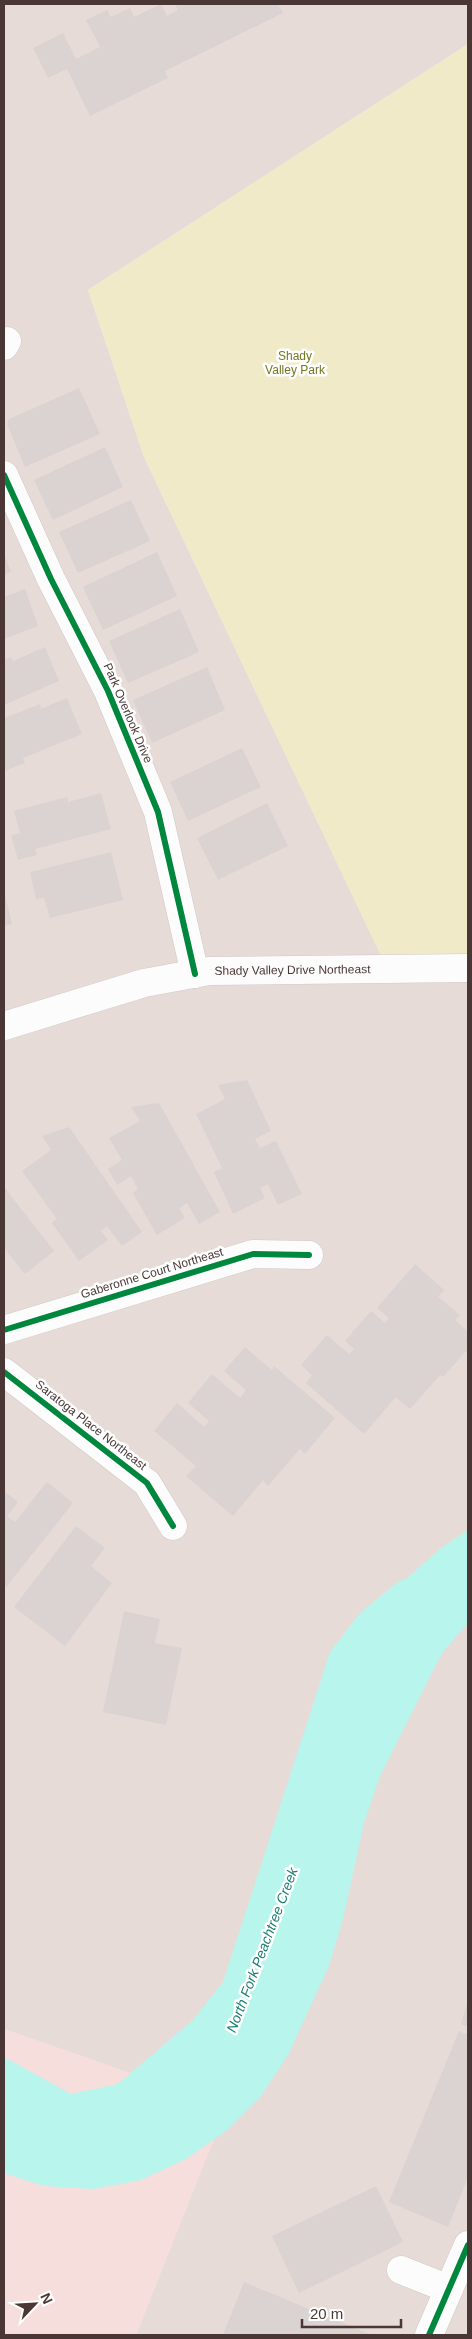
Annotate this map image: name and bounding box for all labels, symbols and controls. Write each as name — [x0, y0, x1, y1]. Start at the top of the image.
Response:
park label: Shady Valley Park — [265, 349, 326, 377]
street label: Park Overlook Drive — [101, 661, 156, 765]
street label: Shady Valley Drive Northeast — [214, 962, 371, 978]
street label: Gaberonne Court Northeast — [79, 1244, 225, 1301]
street label: Saratoga Place Northeast — [33, 1377, 150, 1473]
water label: North Fork Peachtree Creek — [223, 1864, 301, 2035]
north arrow — [10, 2279, 60, 2329]
text: N — [37, 2291, 56, 2306]
scale bar — [302, 2296, 401, 2328]
text: 20 m — [310, 2305, 343, 2322]

